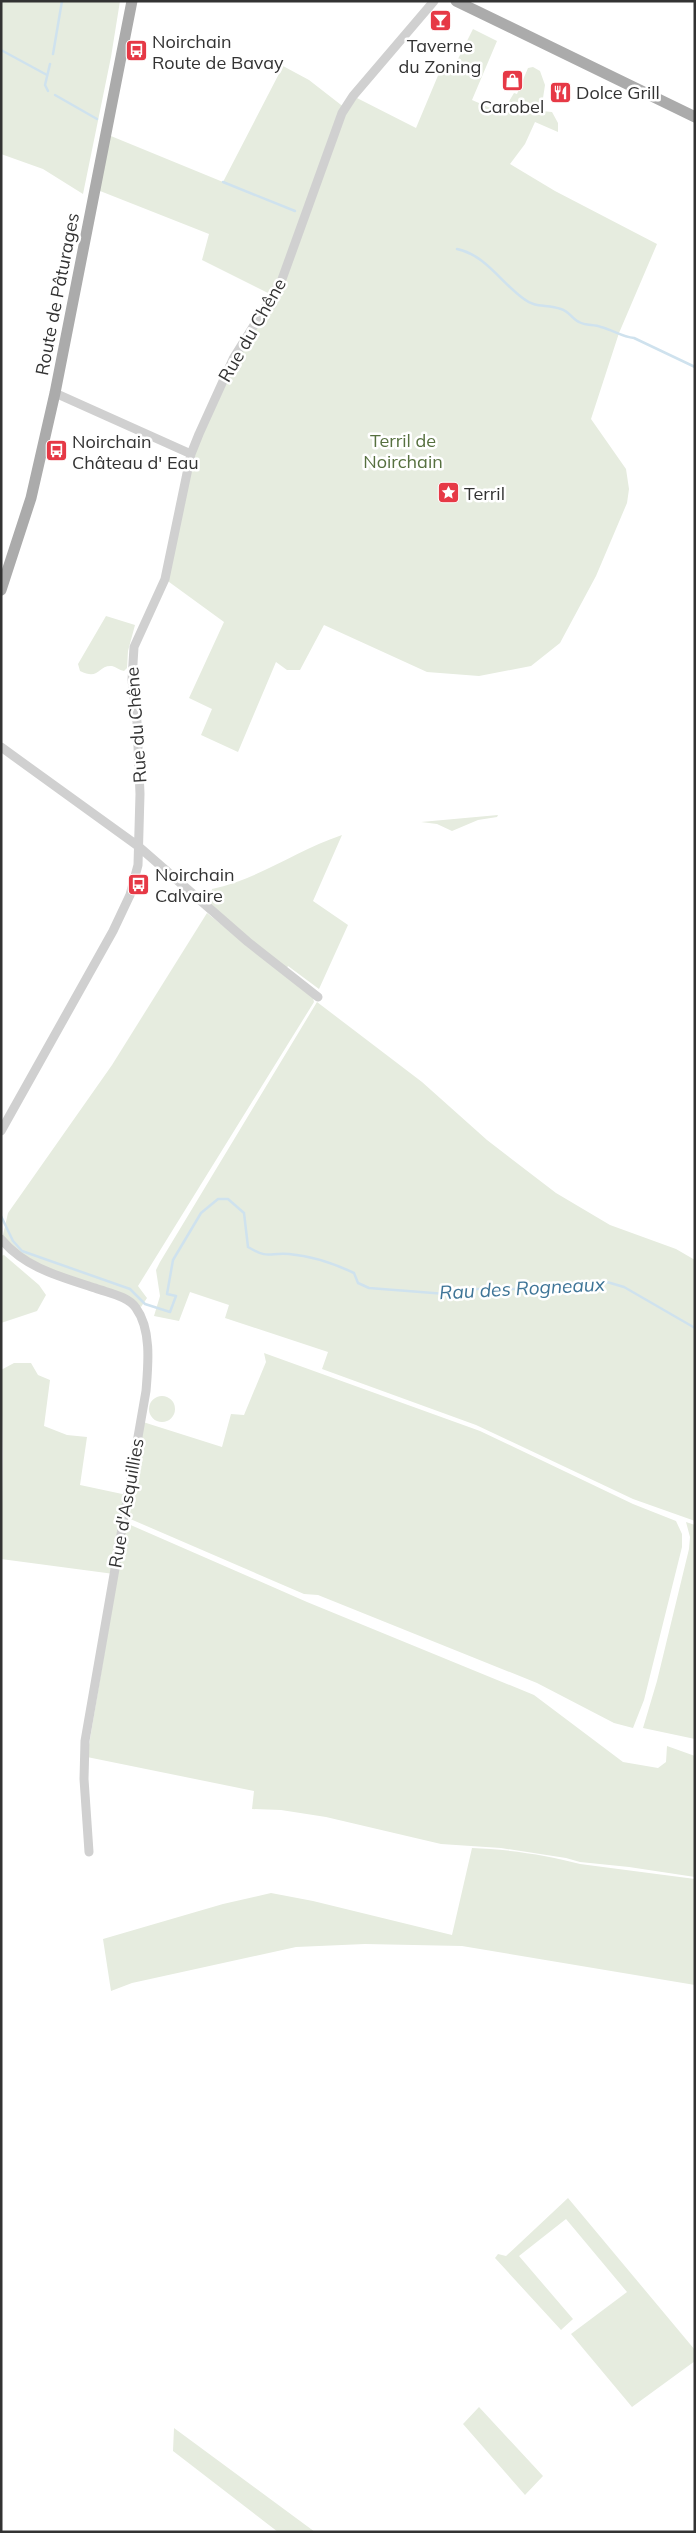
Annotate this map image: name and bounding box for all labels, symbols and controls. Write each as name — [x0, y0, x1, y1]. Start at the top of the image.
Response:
bar icon: Taverne du Zoning — [428, 8, 452, 32]
place label: Noirchain Route de Bavay — [152, 30, 284, 74]
place label: Taverne du Zoning — [399, 34, 481, 78]
bus stop icon: Noirchain Route de Bavay — [124, 39, 148, 63]
shop icon: Carobel — [500, 69, 524, 93]
restaurant icon: Dolce Grill — [548, 80, 572, 104]
place label: Dolce Grill — [576, 81, 660, 104]
place label: Carobel — [480, 95, 544, 118]
street label: Route de Pâturages — [30, 211, 84, 377]
street label: Rue du Chêne — [213, 274, 291, 386]
park label: Terril de Noirchain — [363, 429, 443, 473]
place label: Noirchain Château d' Eau — [72, 430, 199, 474]
bus stop icon: Noirchain Château d' Eau — [44, 439, 68, 463]
place icon: Terril — [436, 481, 460, 505]
place label: Terril — [464, 482, 505, 505]
street label: Rue du Chêne — [120, 666, 152, 784]
place label: Noirchain Calvaire — [155, 863, 235, 907]
bus stop icon: Noirchain Calvaire — [127, 872, 151, 896]
water label: Rau des Rogneaux — [439, 1272, 606, 1304]
street label: Rue d'Asquillies — [103, 1436, 149, 1570]

